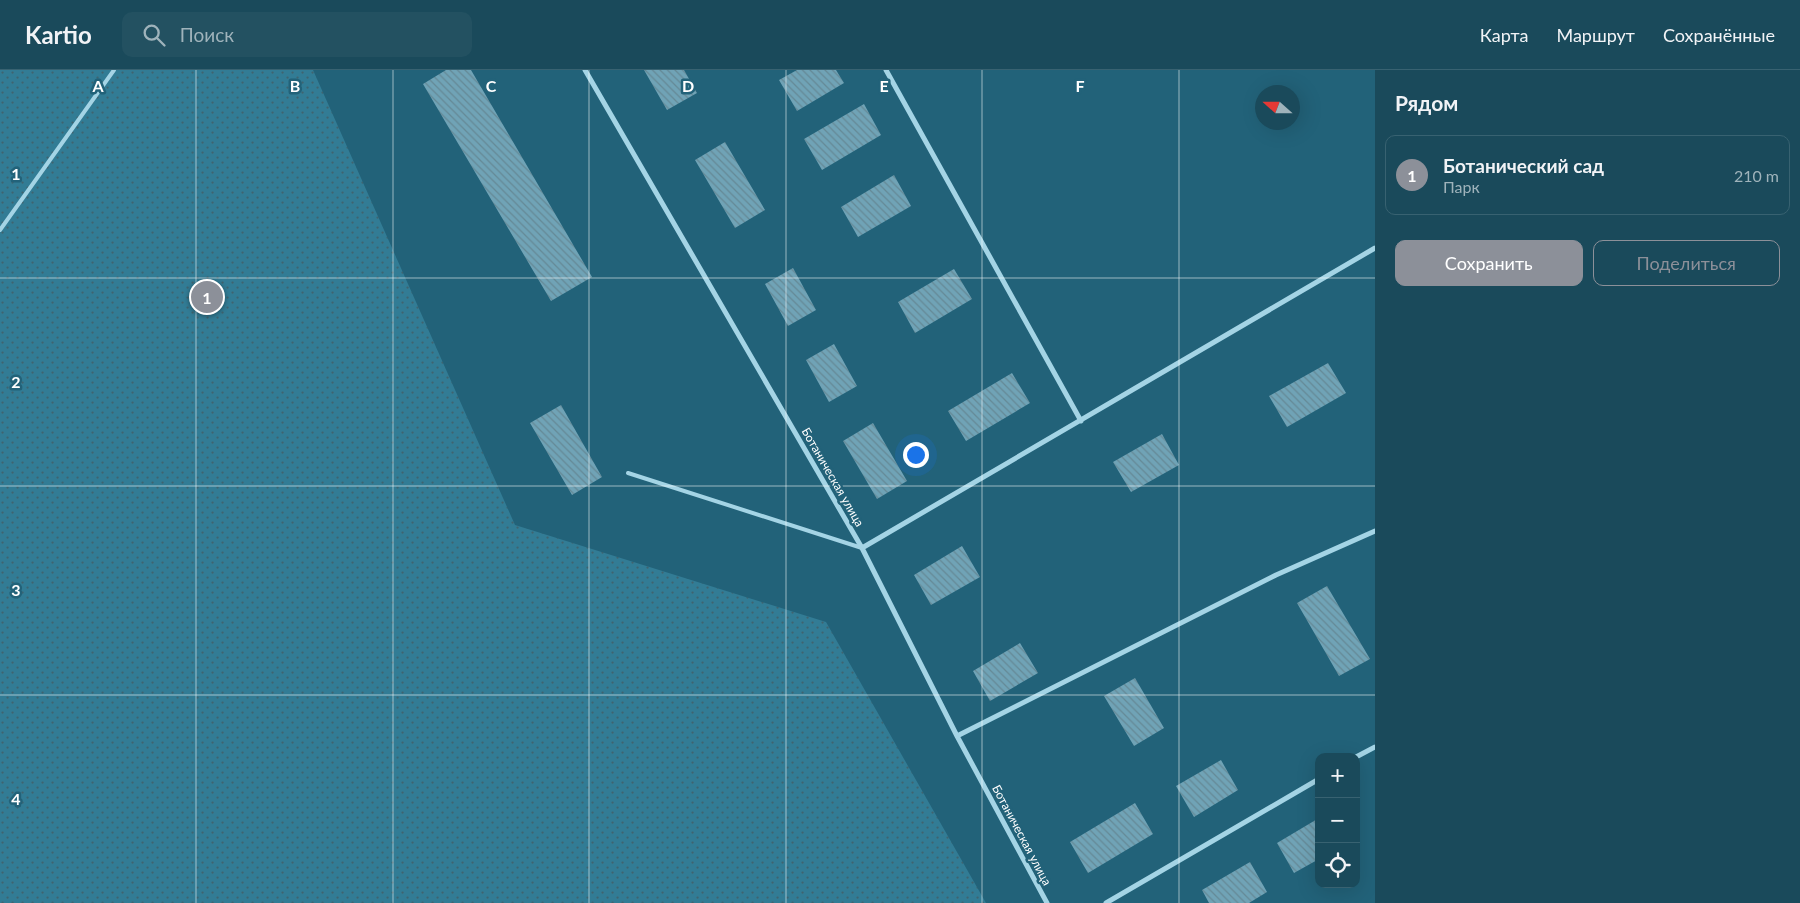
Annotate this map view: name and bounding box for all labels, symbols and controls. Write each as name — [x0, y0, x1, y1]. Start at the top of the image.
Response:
search box — [122, 12, 472, 57]
text: Kartio — [25, 20, 92, 49]
icon: search — [140, 21, 168, 49]
text: Поиск — [180, 23, 234, 46]
text: Карта — [1480, 24, 1528, 46]
text: Маршрут — [1556, 24, 1635, 46]
text: Сохранённые — [1663, 24, 1775, 46]
text: A — [91, 76, 104, 95]
text: B — [290, 76, 300, 95]
text: C — [486, 76, 497, 95]
text: D — [682, 76, 694, 95]
text: E — [879, 76, 889, 95]
text: F — [1075, 76, 1085, 95]
north arrow — [1255, 85, 1300, 130]
text: Рядом — [1395, 90, 1458, 115]
text: Ботанический сад — [1443, 154, 1604, 177]
text: 1 — [11, 164, 21, 183]
text: 1 — [1407, 166, 1417, 185]
text: 210 m — [1734, 166, 1779, 185]
text: Парк — [1443, 177, 1480, 196]
button: Сохранить — [1395, 240, 1583, 286]
button: Поделиться — [1593, 240, 1780, 286]
pin: 1 — [191, 278, 223, 316]
text: 2 — [11, 372, 21, 391]
street label: Ботаническая улица — [799, 425, 867, 529]
your location — [903, 442, 929, 468]
text: 3 — [11, 580, 21, 599]
map controls — [1315, 753, 1360, 888]
button: + — [1315, 753, 1360, 798]
street label: Ботаническая улица — [989, 782, 1055, 888]
text: 4 — [11, 789, 21, 808]
button: − — [1315, 798, 1360, 843]
button: locate — [1315, 843, 1360, 888]

